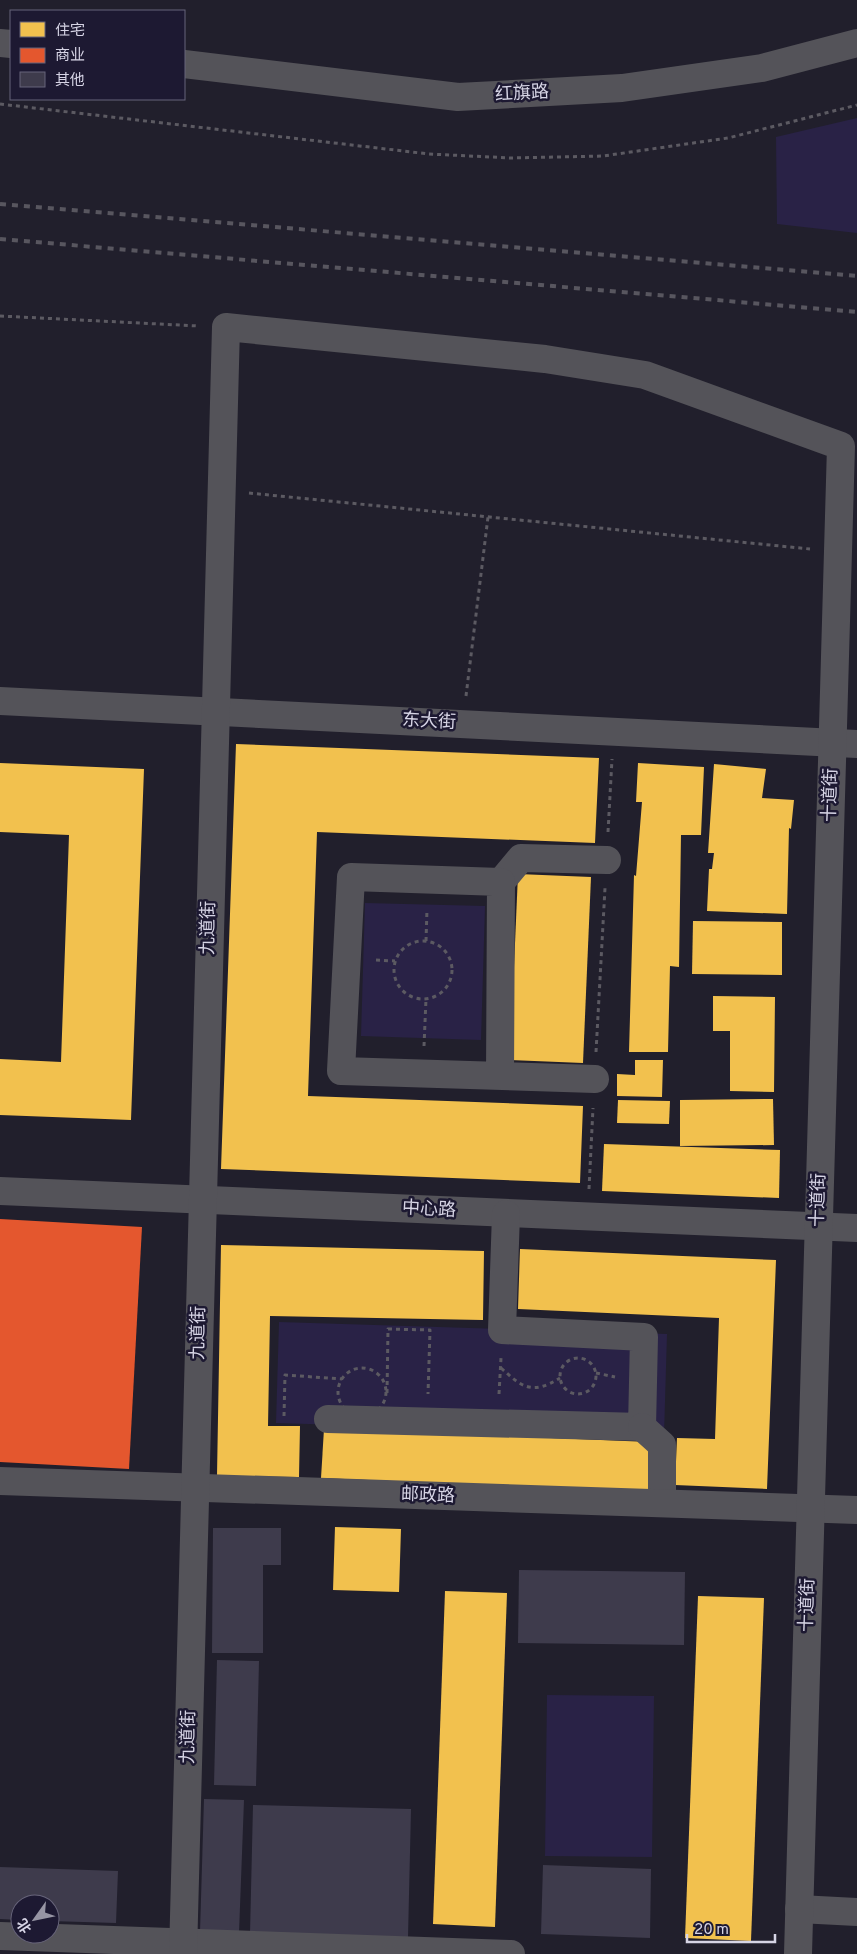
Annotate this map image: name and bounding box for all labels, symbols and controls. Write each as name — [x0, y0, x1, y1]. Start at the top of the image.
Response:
legend — [10, 10, 185, 100]
text: 住宅 — [55, 22, 85, 41]
text: 商业 — [55, 47, 85, 66]
text: 其他 — [55, 72, 85, 91]
street label: 红旗路 — [494, 81, 550, 107]
street label: 东大街 — [401, 709, 457, 735]
street label: 十道街 — [819, 768, 843, 822]
street label: 九道街 — [197, 901, 221, 955]
street label: 十道街 — [807, 1173, 831, 1227]
street label: 中心路 — [401, 1197, 457, 1223]
street label: 九道街 — [187, 1306, 211, 1360]
street label: 邮政路 — [401, 1484, 455, 1508]
street label: 十道街 — [796, 1578, 820, 1632]
street label: 九道街 — [177, 1710, 201, 1764]
north arrow — [10, 1894, 60, 1944]
scale bar — [687, 1912, 774, 1944]
text: 北 — [14, 1915, 36, 1936]
text: 20 m — [694, 1921, 729, 1940]

